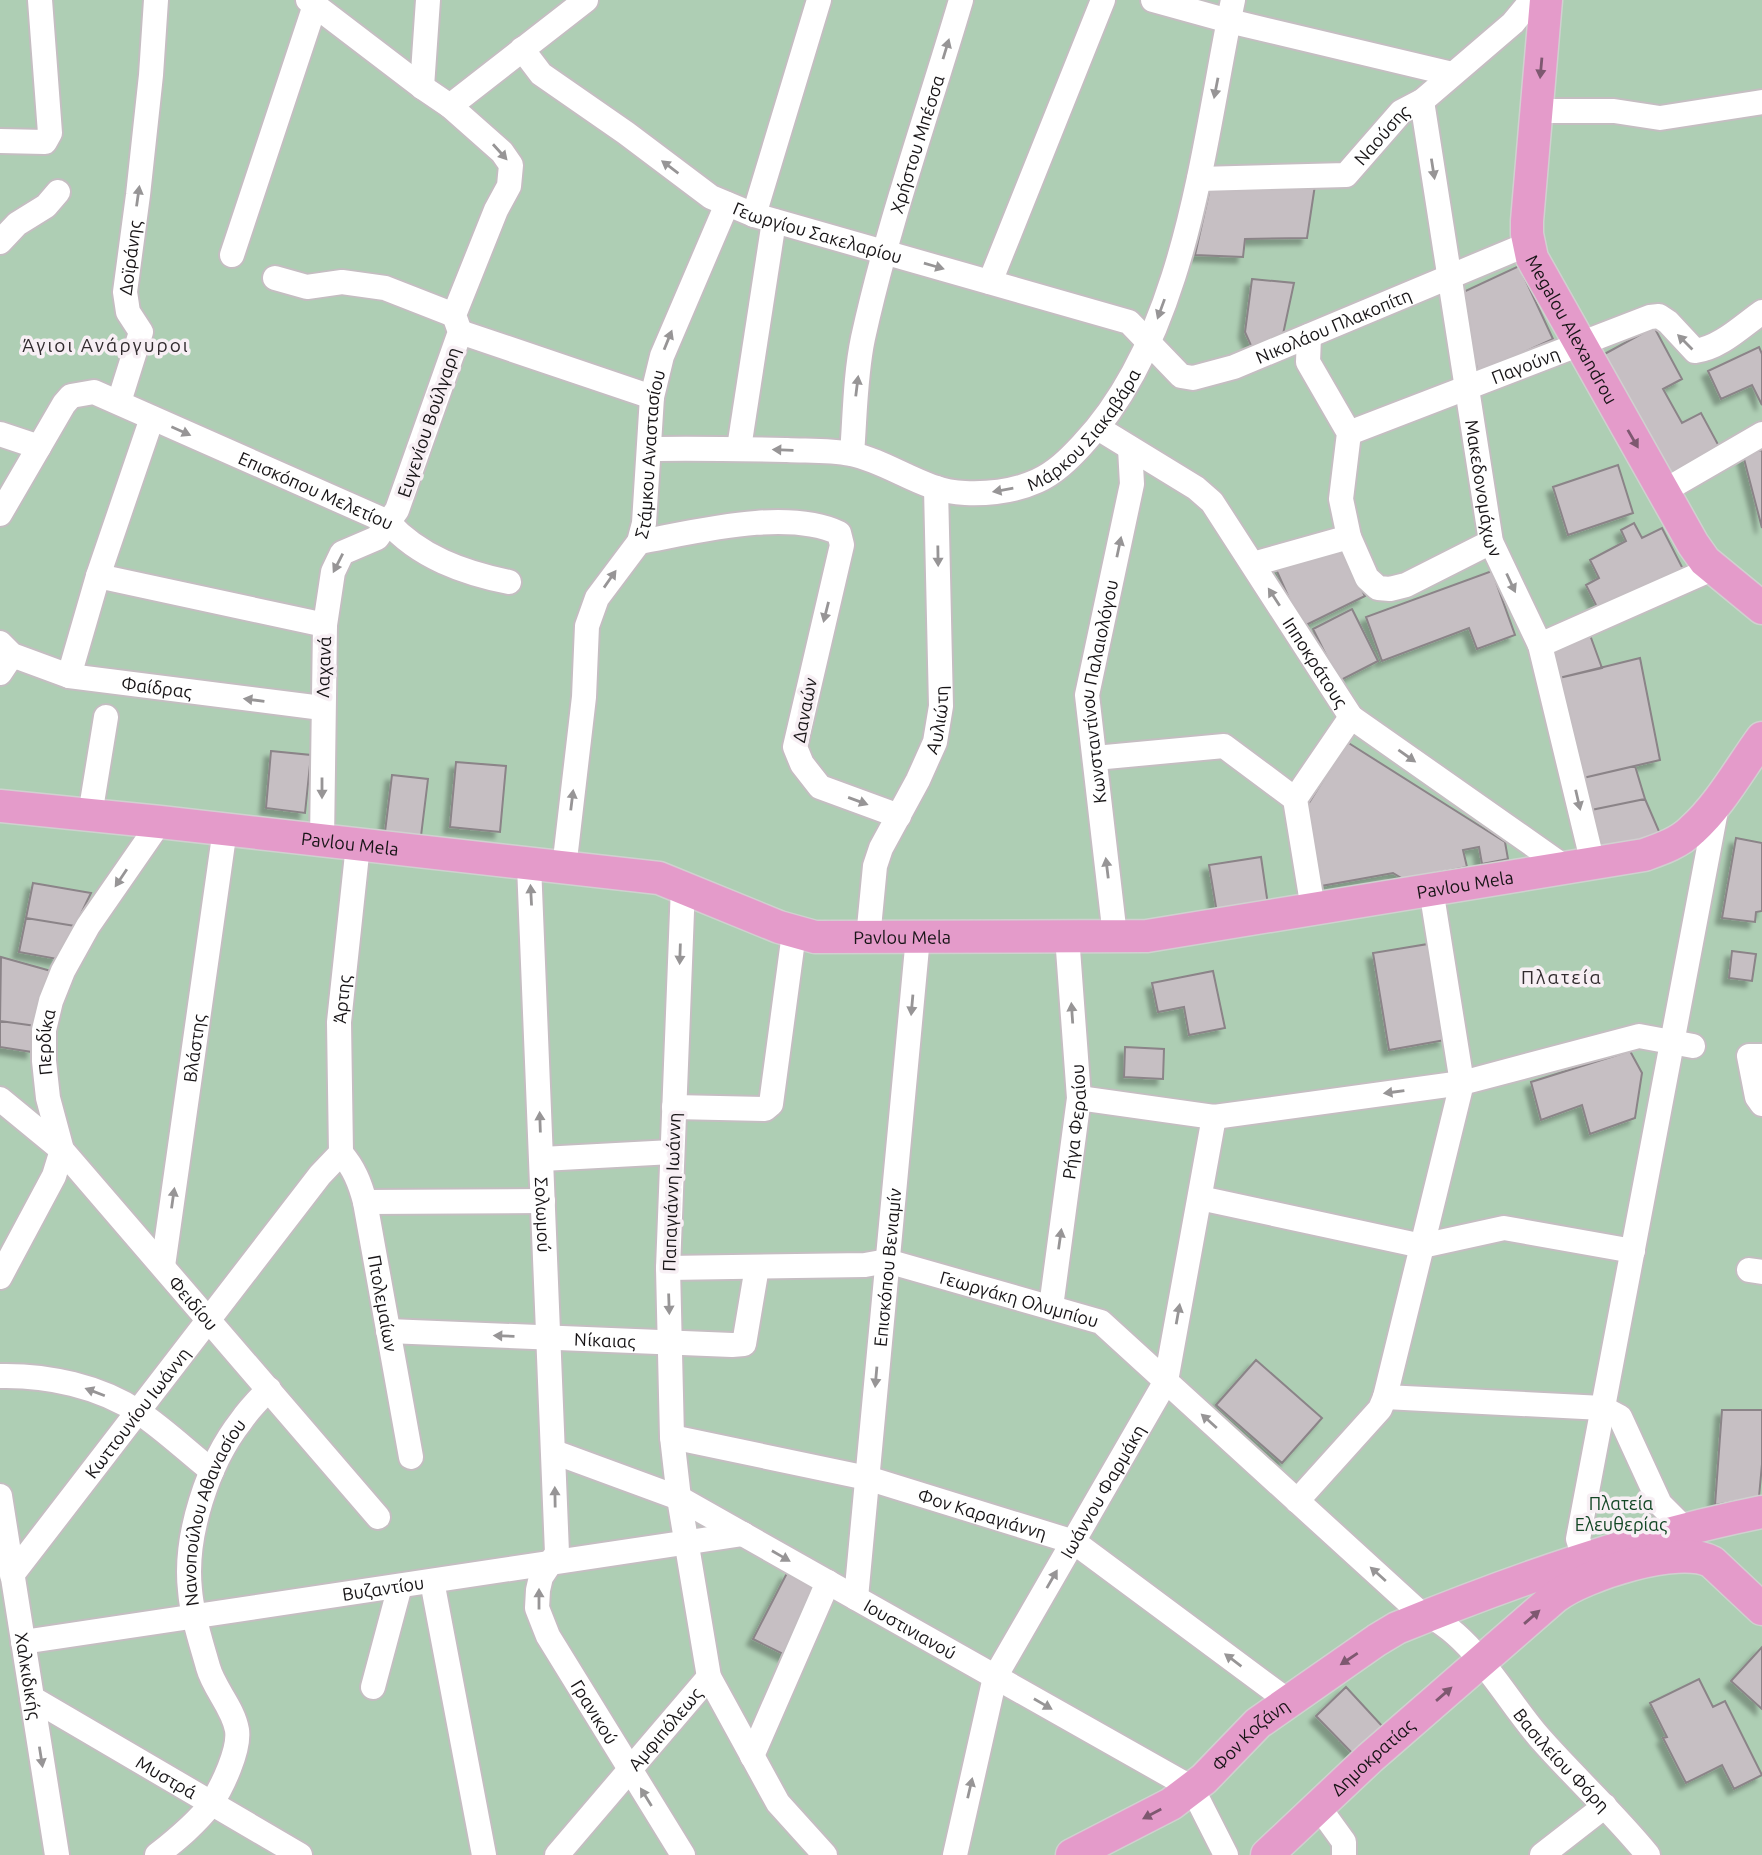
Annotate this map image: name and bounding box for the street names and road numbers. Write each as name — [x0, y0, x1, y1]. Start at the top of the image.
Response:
street label: Χρήστου Μπέσσα — [886, 72, 948, 216]
street label: Ναούσης — [1350, 100, 1413, 169]
street label: Γεωργίου Σακελαρίου — [730, 197, 905, 267]
street label: Δοϊράνης — [115, 219, 145, 296]
street label: Megalou Alexandrou — [1522, 251, 1622, 407]
street label: Νικολάου Πλακοπίτη — [1252, 284, 1414, 367]
street label: Παγούνη — [1488, 343, 1562, 387]
street label: Ευγενίου Βούλγαρη — [393, 344, 463, 500]
street label: Μάρκου Σιακαβάρα — [1024, 365, 1144, 494]
street label: Στάμκου Αναστασίου — [630, 367, 668, 541]
street label: Μακεδονομάχων — [1462, 418, 1507, 560]
street label: Επισκόπου Μελετίου — [236, 447, 396, 533]
street label: Κωνσταντίνου Παλαιολόγου — [1076, 578, 1121, 805]
street label: Ιπποκράτους — [1279, 613, 1352, 712]
street label: Λαχανά — [312, 636, 334, 698]
street label: Φαίδρας — [120, 673, 193, 702]
street label: Δαναών — [788, 676, 820, 744]
street label: Αυλιώτη — [921, 685, 951, 757]
street label: Pavlou Mela — [300, 828, 400, 859]
street label: Pavlou Mela — [1415, 866, 1515, 902]
street label: Pavlou Mela — [853, 927, 951, 947]
street label: Άρτης — [329, 974, 355, 1024]
street label: Περδίκα — [34, 1006, 59, 1076]
street label: Βλάστης — [179, 1013, 210, 1084]
street label: Ρήγα Φεραίου — [1058, 1063, 1089, 1180]
street label: Παπαγιάννη Ιωάννη — [658, 1112, 684, 1272]
street label: Σολωμού — [532, 1177, 555, 1253]
street label: Επισκόπου Βενιαμίν — [870, 1187, 904, 1348]
street label: Πτολεμαίων — [365, 1253, 402, 1354]
street label: Γεωργάκη Ολυμπίου — [938, 1267, 1101, 1331]
street label: Φειδίου — [165, 1272, 222, 1334]
street label: Νίκαιας — [574, 1329, 636, 1352]
street label: Κωττουνίου Ιωάννη — [81, 1343, 194, 1482]
street label: Νανοπούλου Αθανασίου — [179, 1415, 249, 1608]
street label: Ιωάννου Φαρμάκη — [1056, 1421, 1149, 1561]
street label: Φον Καραγιάννη — [915, 1484, 1049, 1543]
street label: Βυζαντίου — [341, 1572, 425, 1604]
street label: Ιουστινιανού — [861, 1595, 960, 1663]
street label: Χαλκιδικής — [12, 1631, 45, 1721]
street label: Γρανικού — [567, 1676, 622, 1748]
street label: Αμφιπόλεως — [624, 1683, 706, 1774]
street label: Φον Κοζάνη — [1208, 1695, 1293, 1775]
street label: Βασιλείου Φόρη — [1510, 1704, 1614, 1815]
street label: Δημοκρατίας — [1327, 1714, 1419, 1800]
street label: Μυστρά — [133, 1751, 201, 1802]

